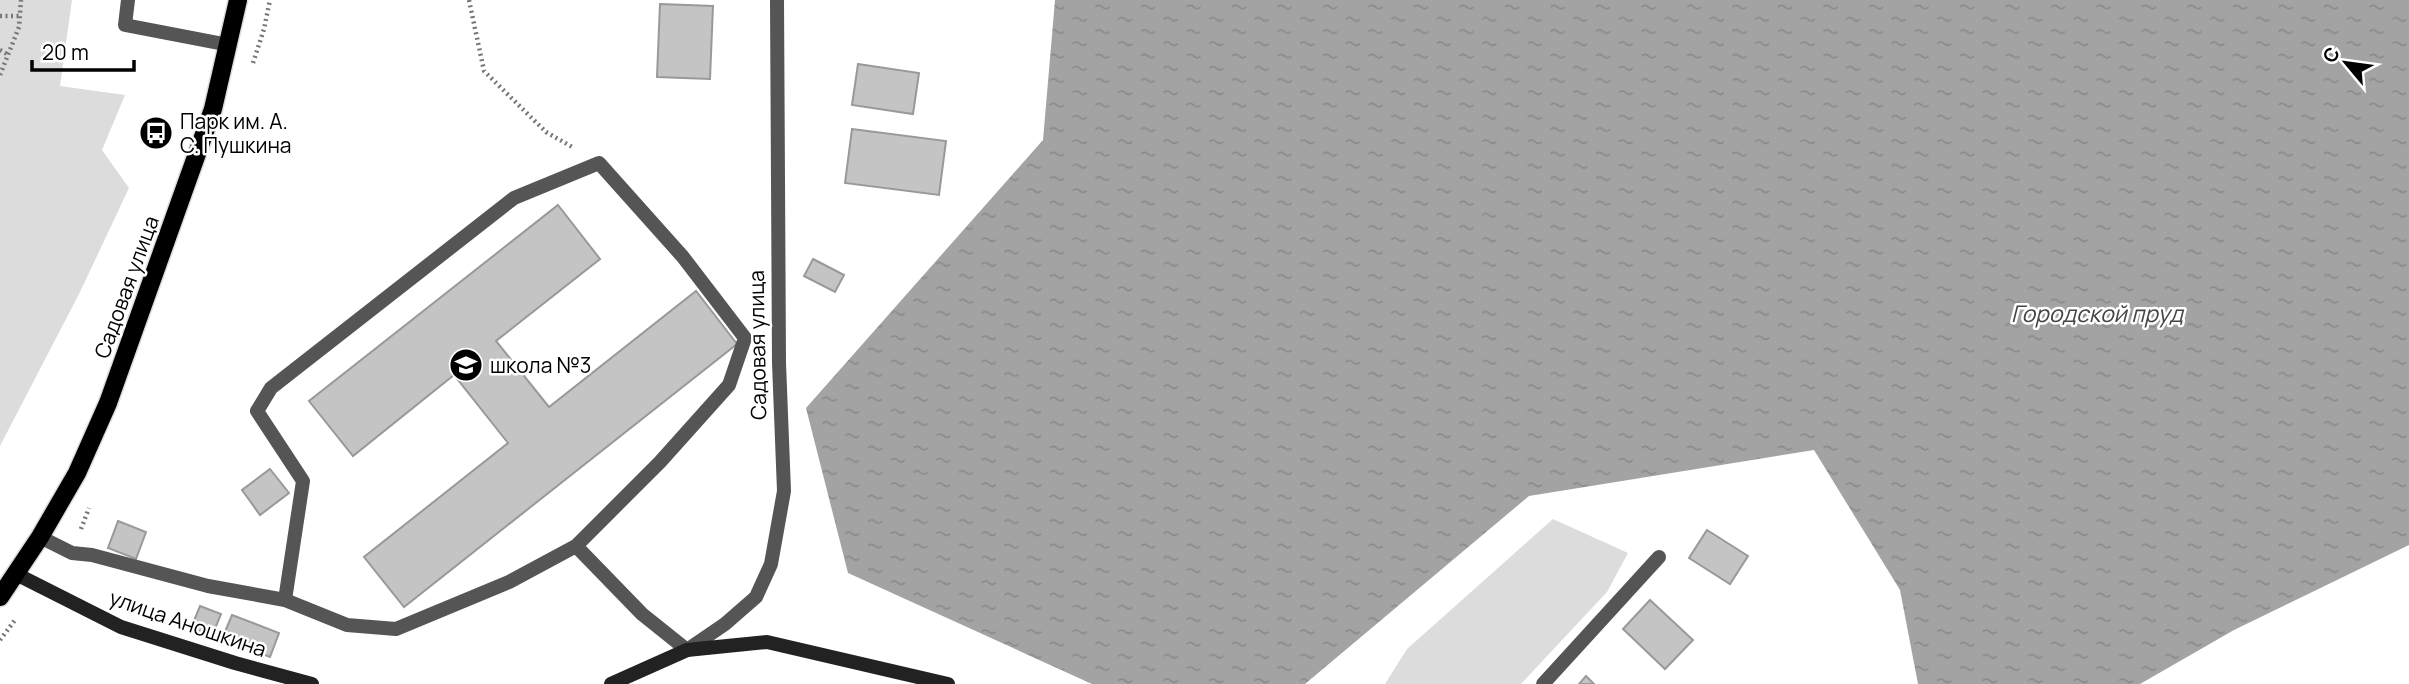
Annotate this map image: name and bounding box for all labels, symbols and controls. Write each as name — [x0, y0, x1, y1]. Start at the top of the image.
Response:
scale bar — [32, 28, 133, 72]
north arrow — [2311, 28, 2381, 98]
text: 20 m — [42, 38, 89, 66]
text: С — [2316, 42, 2346, 67]
place label: Парк им. А. С. Пушкина — [180, 107, 291, 159]
bus stop icon: Парк им. А. С. Пушкина — [137, 114, 175, 152]
street label: Садовая улица — [87, 212, 165, 362]
street label: Садовая улица — [742, 270, 772, 420]
water label: Городской пруд — [2011, 297, 2184, 329]
school or university icon: школа №3 — [447, 346, 485, 384]
place label: школа №3 — [490, 351, 591, 379]
street label: улица Аношкина — [106, 583, 270, 663]

